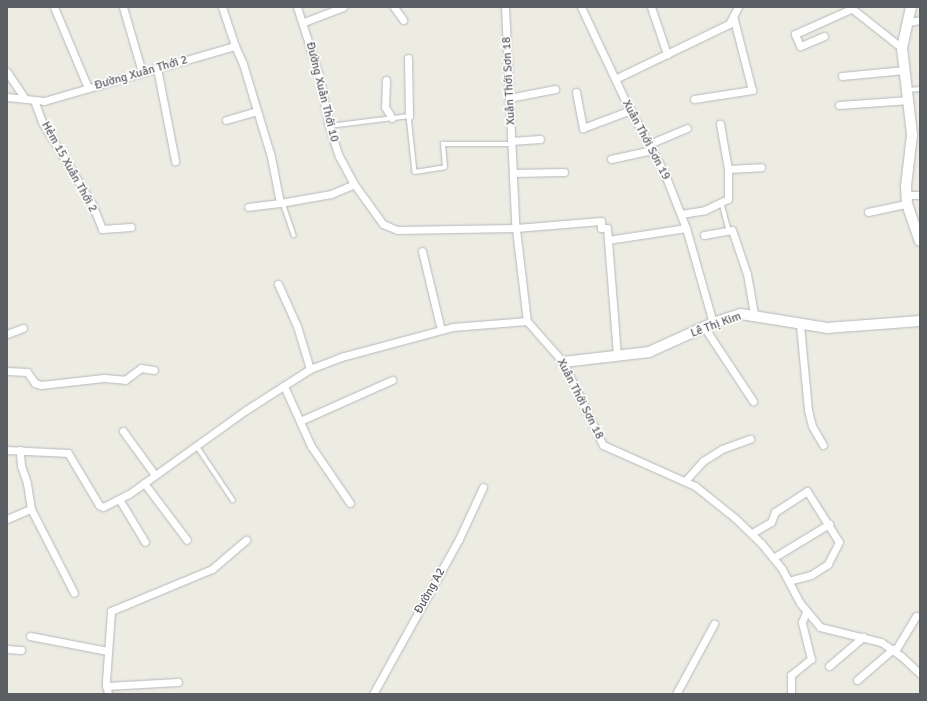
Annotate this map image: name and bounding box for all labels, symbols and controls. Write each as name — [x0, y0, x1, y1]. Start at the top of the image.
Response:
street label: Xuân Thới Sơn 18 — [499, 36, 519, 126]
street label: Đường Xuân Thới 10 — [303, 40, 341, 144]
street label: Đường Xuân Thới 2 — [93, 53, 189, 93]
street label: Xuân Thới Sơn 19 — [619, 98, 673, 182]
street label: Hẻm 15 Xuân Thới 2 — [38, 119, 100, 215]
street label: Lê Thị Kim — [689, 309, 743, 341]
street label: Xuân Thới Sơn 18 — [554, 356, 606, 442]
street label: Đường A2 — [412, 566, 448, 616]

